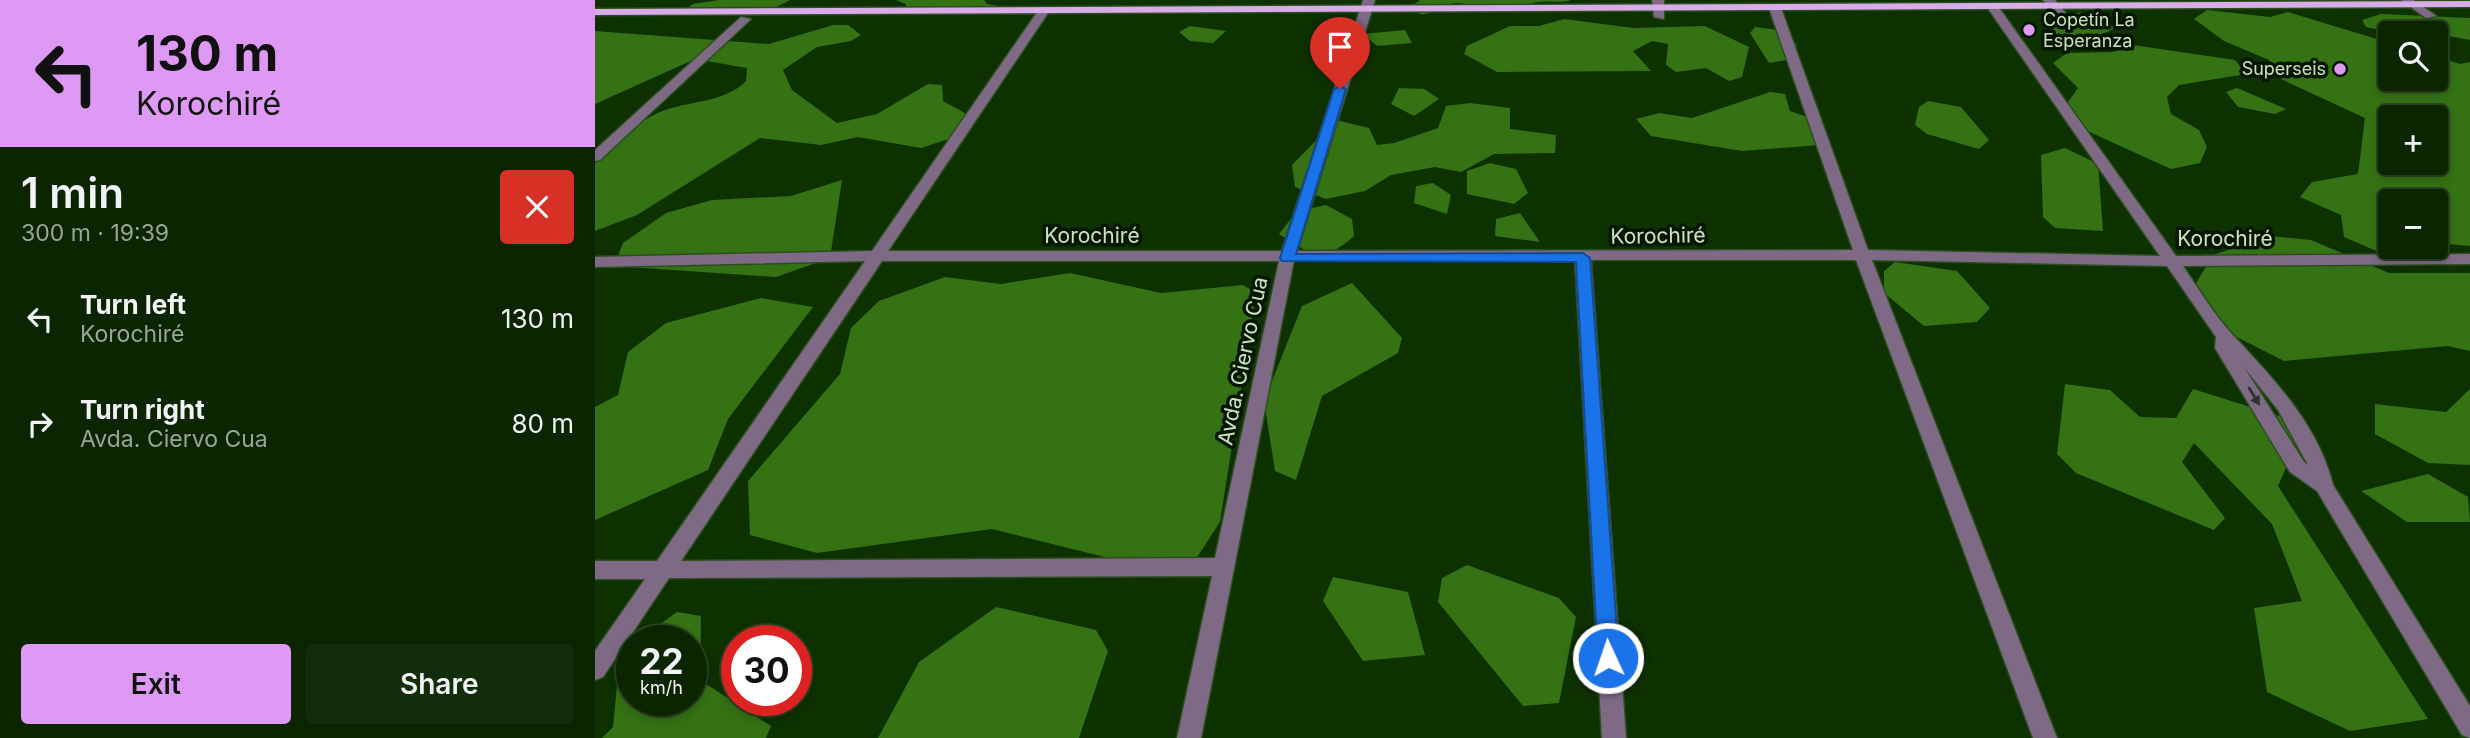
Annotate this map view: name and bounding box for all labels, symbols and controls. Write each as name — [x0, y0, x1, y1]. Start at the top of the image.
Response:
place label: Copetín La Esperanza — [2043, 9, 2135, 51]
pin — [1310, 17, 1370, 89]
map controls — [2378, 21, 2448, 259]
button: search — [2378, 21, 2448, 91]
marker: Copetín La Esperanza — [2021, 22, 2037, 38]
text: 130 m — [136, 24, 278, 83]
icon: left — [21, 28, 112, 119]
icon: arrive — [1321, 28, 1359, 66]
place label: Superseis — [2242, 58, 2326, 79]
marker: Superseis — [2332, 61, 2348, 77]
text: Korochiré — [136, 84, 281, 123]
button: + — [2378, 105, 2448, 175]
text: 1 min — [21, 167, 124, 218]
button: close — [500, 170, 574, 244]
button: − — [2378, 189, 2448, 259]
text: 300 m · 19:39 — [21, 219, 169, 247]
street label: Korochiré — [1610, 222, 1706, 249]
street label: Korochiré — [1044, 223, 1140, 248]
street label: Korochiré — [2177, 226, 2273, 251]
street label: Avda. Ciervo Cua — [1212, 274, 1273, 447]
text: Turn left — [80, 289, 186, 320]
icon: left — [21, 300, 59, 338]
text: 130 m — [501, 303, 574, 334]
text: Korochiré — [80, 320, 184, 348]
one-way arrow — [2247, 386, 2260, 406]
text: Turn right — [80, 394, 205, 425]
icon: right — [21, 405, 59, 443]
text: 80 m — [511, 408, 574, 439]
text: Avda. Ciervo Cua — [80, 425, 268, 453]
position arrow — [1571, 621, 1645, 695]
speed limit sign: 30 — [721, 625, 812, 716]
text: 22 — [639, 640, 684, 682]
button: Exit — [21, 644, 291, 724]
button: Share — [305, 644, 574, 724]
text: km/h — [640, 677, 683, 698]

